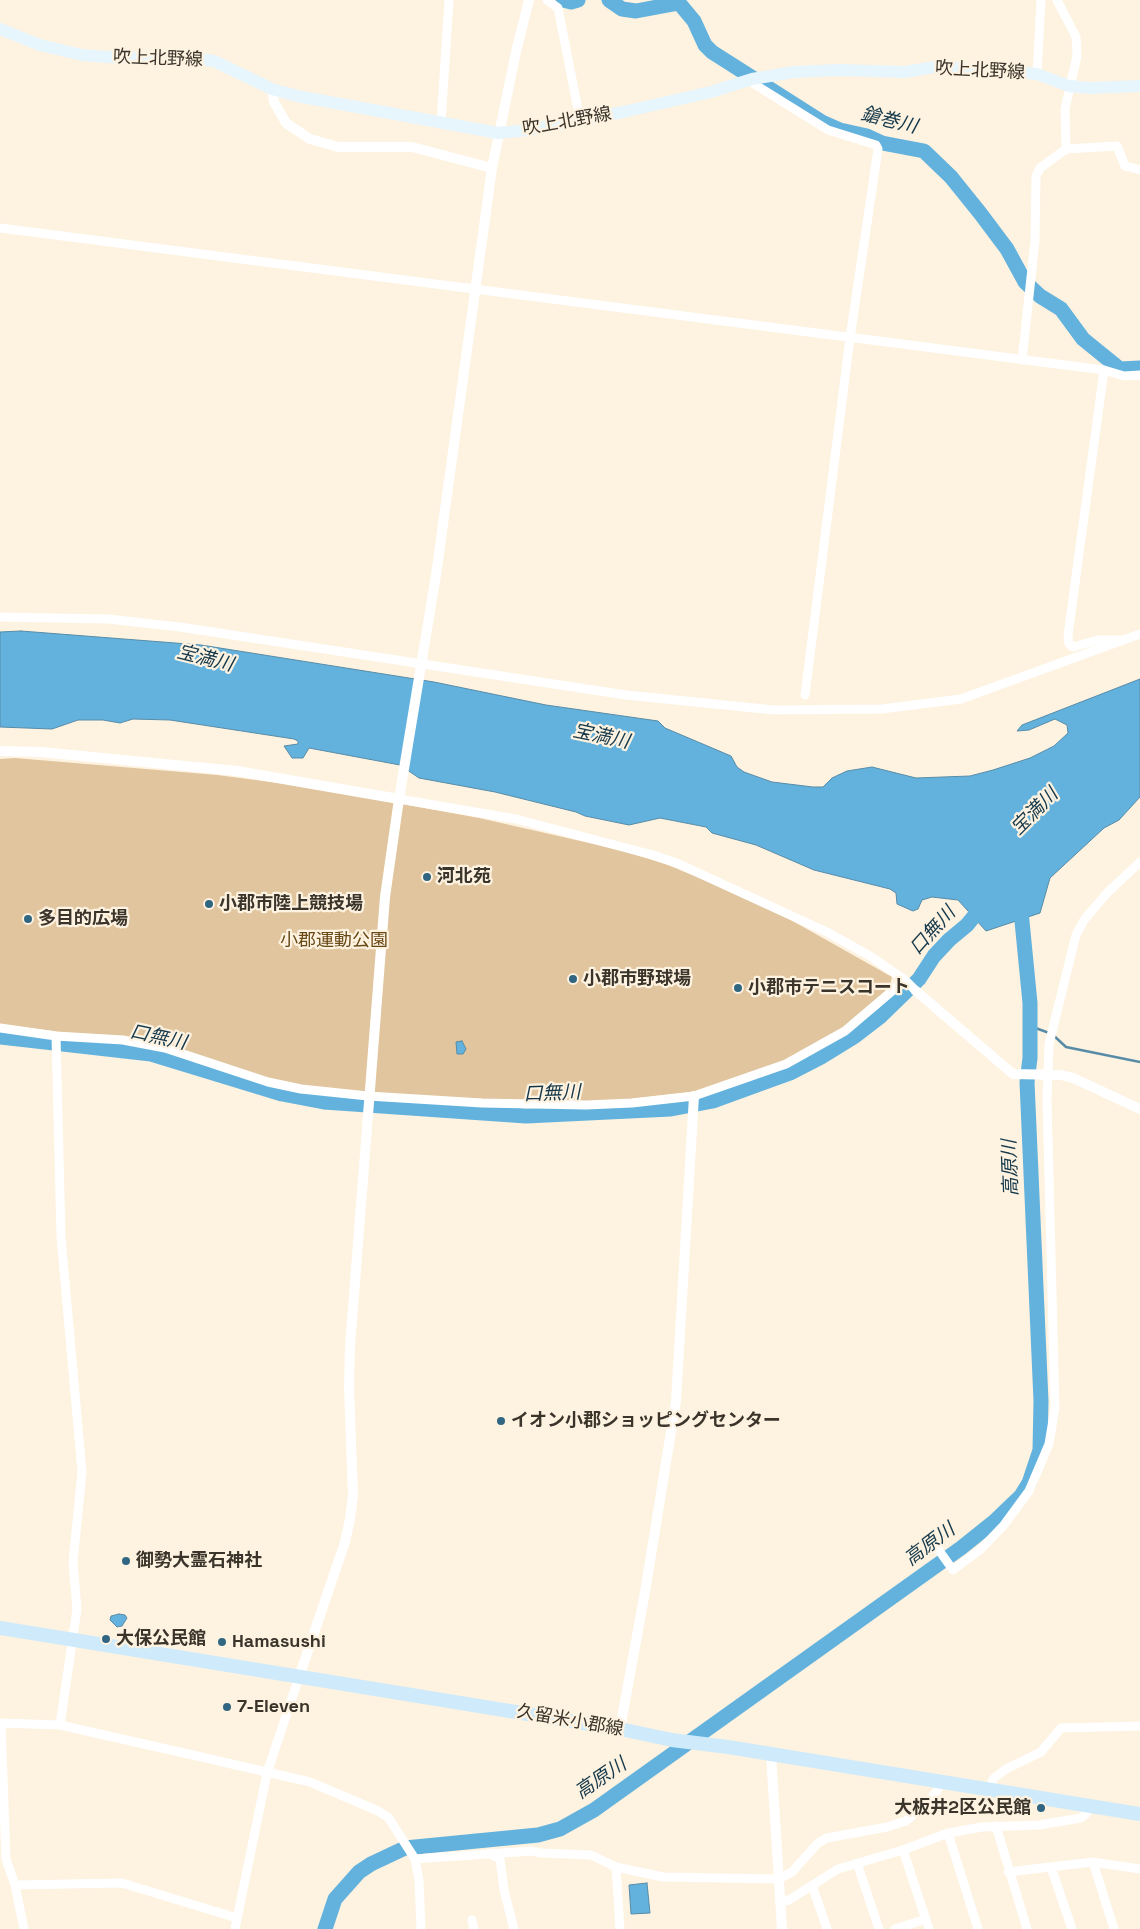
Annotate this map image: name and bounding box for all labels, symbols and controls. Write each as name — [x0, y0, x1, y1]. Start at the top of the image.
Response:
street label: 吹上北野線 — [113, 47, 203, 71]
street label: 吹上北野線 — [934, 58, 1026, 84]
water label: 鎗巻川 — [859, 103, 919, 139]
street label: 吹上北野線 — [521, 104, 613, 140]
water label: 宝満川 — [175, 641, 235, 677]
water label: 宝満川 — [571, 720, 631, 754]
water label: 宝満川 — [1007, 784, 1063, 840]
place label: 河北苑 — [437, 866, 491, 888]
marker: 河北苑 — [421, 871, 433, 883]
place label: 小郡市陸上競技場 — [219, 893, 363, 915]
marker: 小郡市陸上競技場 — [203, 898, 215, 910]
water label: 口無川 — [905, 902, 961, 960]
place label: 多目的広場 — [38, 908, 128, 930]
marker: 多目的広場 — [22, 913, 34, 925]
park label: 小郡運動公園 — [280, 930, 388, 952]
place label: 小郡市野球場 — [583, 968, 691, 990]
marker: 小郡市野球場 — [567, 973, 579, 985]
place label: 小郡市テニスコート — [748, 977, 910, 999]
marker: 小郡市テニスコート — [732, 982, 744, 994]
water label: 口無川 — [128, 1021, 188, 1055]
water label: 口無川 — [523, 1082, 581, 1106]
water label: 高原川 — [999, 1139, 1023, 1197]
place label: イオン小郡ショッピングセンター — [511, 1410, 781, 1432]
marker: イオン小郡ショッピングセンター — [495, 1415, 507, 1427]
water label: 高原川 — [900, 1519, 960, 1571]
place label: 御勢大霊石神社 — [136, 1550, 262, 1572]
marker: 御勢大霊石神社 — [120, 1555, 132, 1567]
place label: 大保公民館 — [116, 1628, 206, 1650]
place label: Hamasushi — [232, 1631, 326, 1653]
marker: 大保公民館 — [100, 1633, 112, 1645]
marker: Hamasushi — [216, 1636, 228, 1648]
place label: 7-Eleven — [237, 1696, 310, 1718]
marker: 7-Eleven — [221, 1701, 233, 1713]
street label: 久留米小郡線 — [515, 1701, 625, 1741]
water label: 高原川 — [571, 1754, 631, 1804]
place label: 大板井2区公民館 — [894, 1797, 1031, 1819]
marker: 大板井2区公民館 — [1035, 1802, 1047, 1814]

